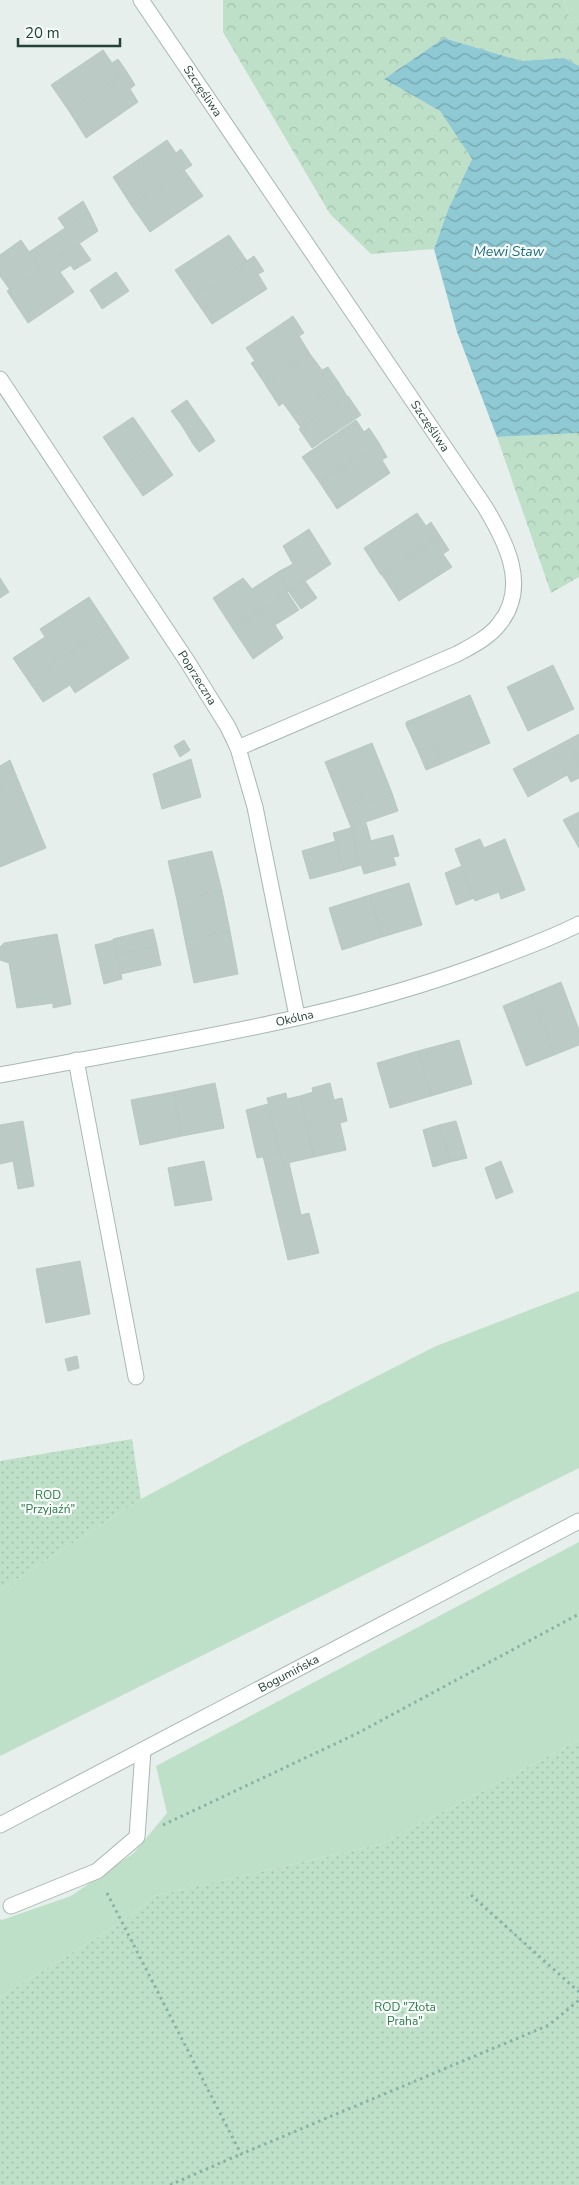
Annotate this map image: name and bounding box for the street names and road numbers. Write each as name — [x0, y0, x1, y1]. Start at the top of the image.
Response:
street label: Szczęśliwa — [180, 62, 226, 120]
street label: Szczęśliwa — [407, 397, 453, 455]
street label: Poprzeczna — [174, 647, 220, 708]
street label: Okólna — [274, 1006, 315, 1030]
street label: Bogumińska — [255, 1651, 322, 1696]

